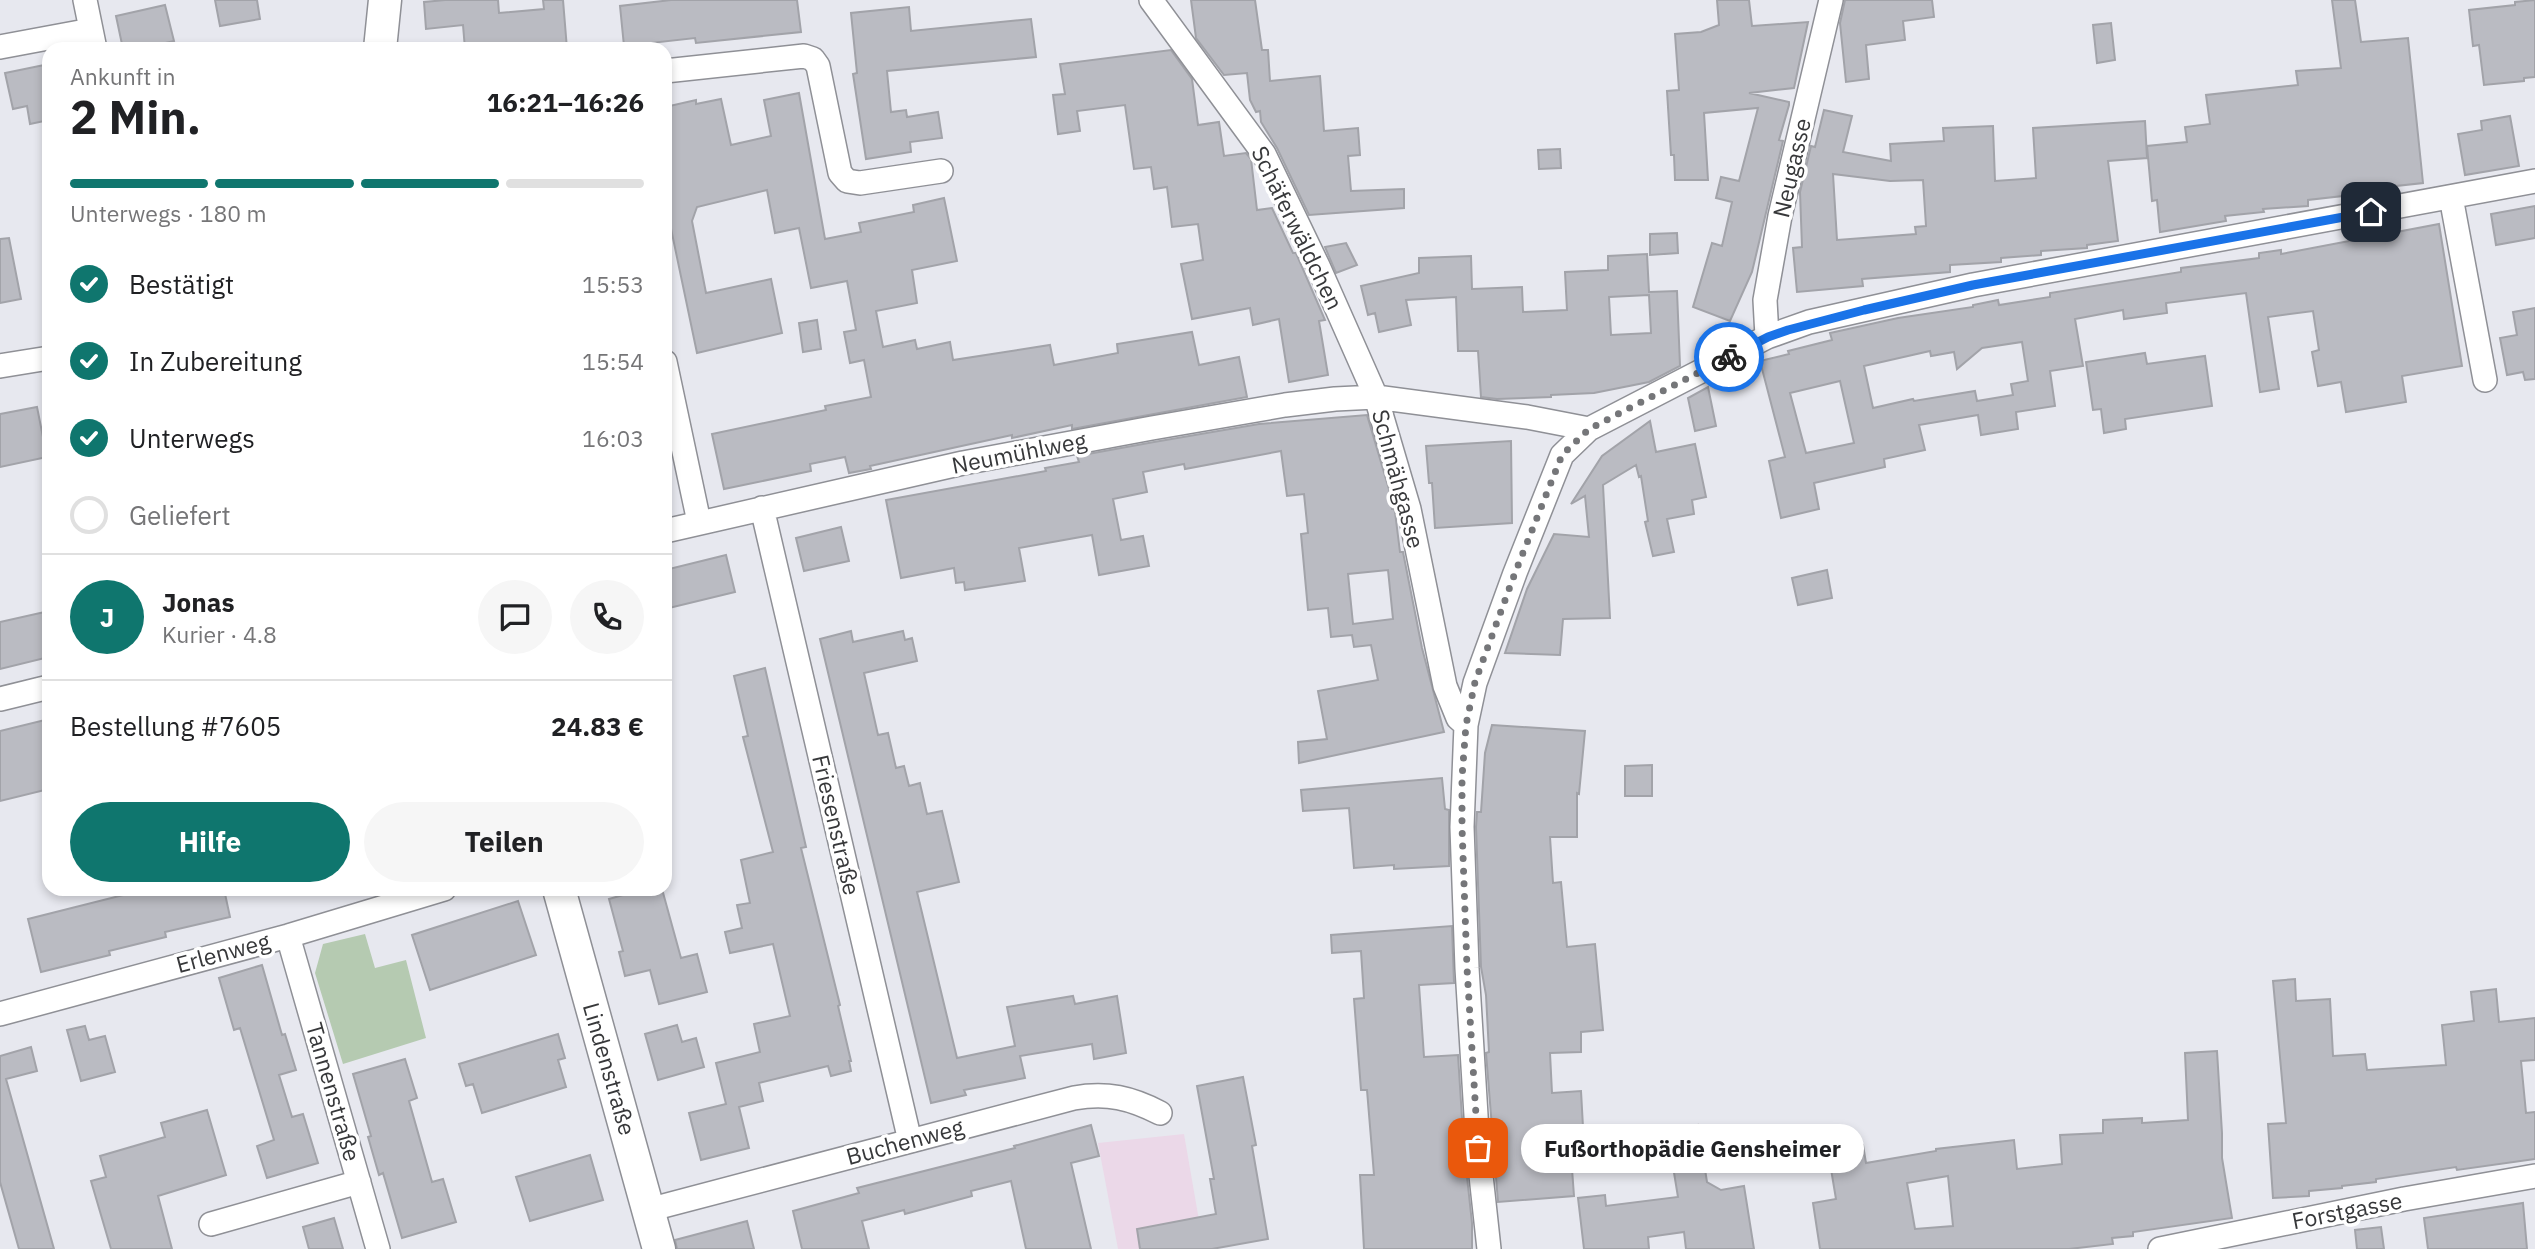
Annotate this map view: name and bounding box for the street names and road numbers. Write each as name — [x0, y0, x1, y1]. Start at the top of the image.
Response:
street label: Neugasse — [1765, 115, 1817, 220]
street label: Schäferwäldchen — [1245, 141, 1351, 314]
street label: Schmähgasse — [1366, 406, 1432, 552]
street label: Neumühlweg — [949, 424, 1089, 480]
street label: Friesenstraße — [806, 752, 868, 898]
street label: Erlenweg — [172, 925, 273, 979]
street label: Lindenstraße — [577, 999, 643, 1138]
street label: Tannenstraße — [300, 1019, 368, 1164]
street label: Buchenweg — [843, 1111, 967, 1171]
street label: Forstgasse — [2289, 1185, 2405, 1235]

